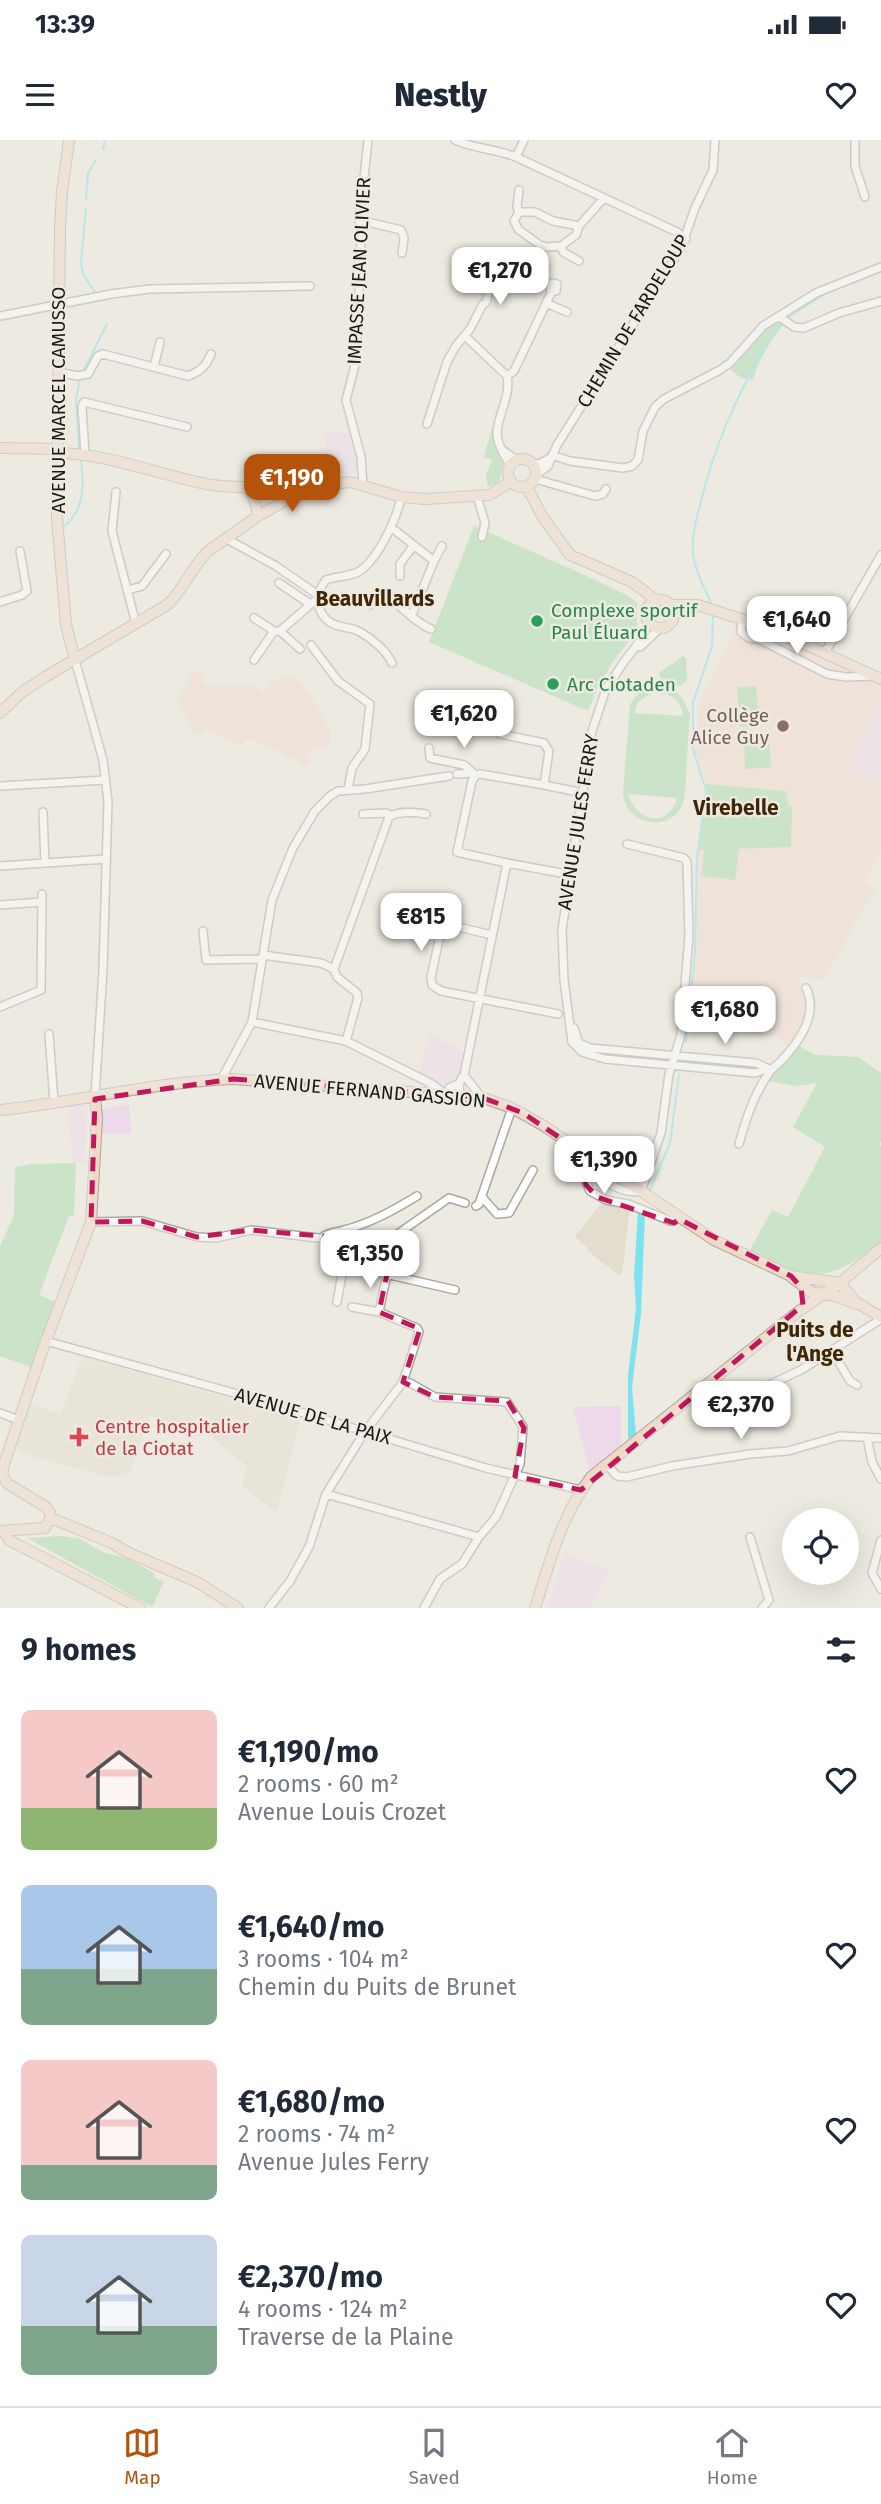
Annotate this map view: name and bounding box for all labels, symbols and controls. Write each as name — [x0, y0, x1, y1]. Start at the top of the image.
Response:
text: 13:39 — [35, 9, 95, 40]
icon: menu — [21, 76, 59, 114]
text: Nestly — [394, 76, 487, 114]
icon: heart — [822, 76, 860, 114]
street label: IMPASSE JEAN OLIVIER — [343, 176, 375, 365]
street label: CHEMIN DE FARDELOUP — [572, 230, 694, 412]
pin: €1,270 — [443, 248, 557, 307]
text: €1,270 — [468, 256, 532, 284]
street label: AVENUE MARCEL CAMUSSO — [47, 287, 70, 513]
pin: €1,190 — [235, 454, 349, 514]
text: €1,190 — [260, 463, 324, 491]
district label: Beauvillards — [316, 586, 434, 612]
pin: €1,640 — [740, 596, 854, 656]
place label: Complexe sportif Paul Éluard — [551, 599, 699, 644]
text: €1,640 — [763, 605, 831, 633]
marker: Complexe sportif Paul Éluard — [529, 613, 545, 629]
place label: Arc Ciotaden — [567, 673, 676, 696]
marker: Arc Ciotaden — [545, 676, 561, 692]
pin: €1,620 — [407, 690, 521, 750]
text: €1,620 — [431, 699, 497, 727]
place label: Collège Alice Guy — [691, 704, 770, 749]
marker: Collège Alice Guy — [775, 718, 791, 734]
street label: AVENUE JULES FERRY — [553, 732, 603, 912]
district label: Virebelle — [692, 795, 779, 821]
pin: €815 — [380, 894, 462, 953]
text: €815 — [397, 902, 445, 930]
pin: €1,680 — [668, 986, 782, 1046]
text: €1,680 — [691, 995, 759, 1023]
street label: AVENUE FERNAND GASSION — [253, 1069, 487, 1113]
pin: €1,390 — [547, 1136, 661, 1196]
text: €1,390 — [570, 1145, 638, 1173]
pin: €1,350 — [313, 1230, 427, 1290]
text: €1,350 — [336, 1239, 404, 1267]
district label: Puits de l'Ange — [776, 1317, 854, 1367]
pin: €2,370 — [684, 1382, 798, 1441]
street label: AVENUE DE LA PAIX — [232, 1383, 395, 1450]
text: €2,370 — [708, 1390, 774, 1418]
place label: Centre hospitalier de la Ciotat — [95, 1415, 250, 1460]
marker: Centre hospitalier de la Ciotat — [69, 1427, 89, 1447]
map controls — [782, 1508, 859, 1585]
button: locate — [782, 1508, 859, 1585]
icon: filters — [822, 1631, 860, 1669]
text: 9 homes — [21, 1632, 136, 1668]
text: €1,190/mo — [238, 1734, 379, 1770]
icon: home — [77, 1738, 161, 1822]
icon: heart — [822, 1761, 860, 1799]
text: 2 rooms · 60 m² — [238, 1770, 399, 1798]
text: Avenue Louis Crozet — [238, 1798, 446, 1826]
text: €1,640/mo — [238, 1909, 385, 1945]
icon: home — [77, 1913, 161, 1997]
icon: heart — [822, 1936, 860, 1974]
text: 3 rooms · 104 m² — [238, 1945, 409, 1973]
text: Chemin du Puits de Brunet — [238, 1973, 516, 2001]
text: €1,680/mo — [238, 2084, 385, 2120]
icon: home — [77, 2088, 161, 2172]
icon: heart — [822, 2111, 860, 2149]
text: 2 rooms · 74 m² — [238, 2120, 395, 2148]
text: Avenue Jules Ferry — [238, 2148, 429, 2176]
text: €2,370/mo — [238, 2259, 383, 2295]
icon: home — [77, 2263, 161, 2347]
icon: heart — [822, 2286, 860, 2324]
text: 4 rooms · 124 m² — [238, 2295, 407, 2323]
text: Traverse de la Plaine — [238, 2323, 454, 2351]
tab: Map — [123, 2424, 161, 2489]
tab: Saved — [408, 2424, 460, 2489]
tab: Home — [707, 2424, 757, 2489]

